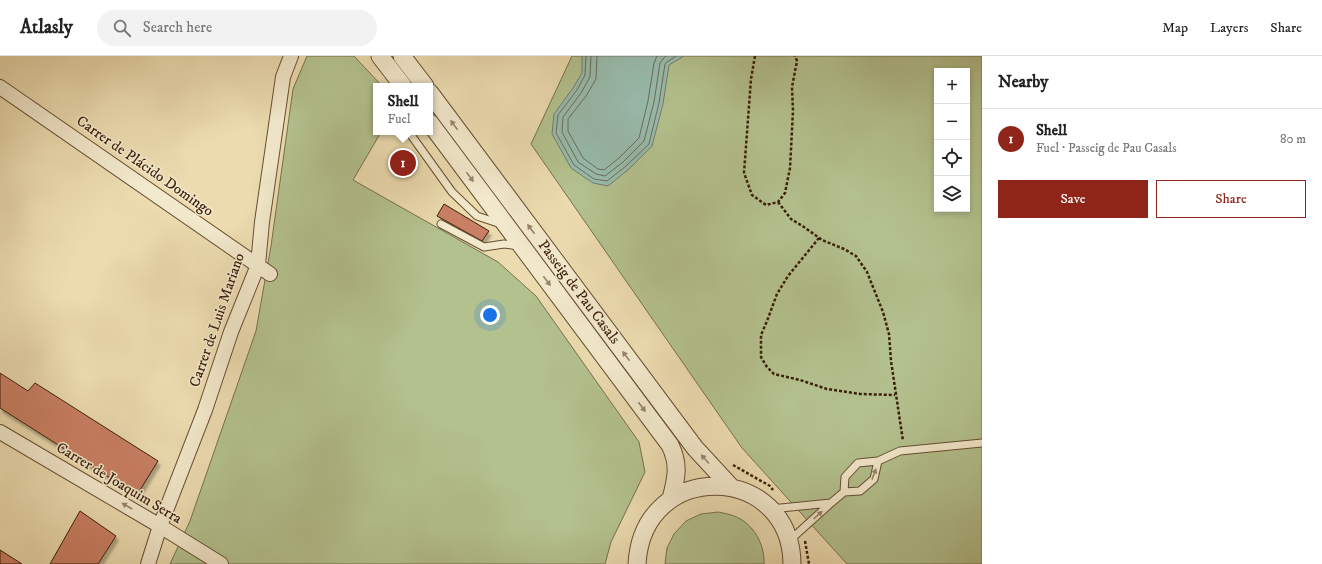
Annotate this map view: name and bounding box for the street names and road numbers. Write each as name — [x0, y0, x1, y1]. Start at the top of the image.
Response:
street label: Carrer de Plácido Domingo — [73, 111, 217, 221]
street label: Passeig de Pau Casals — [534, 236, 624, 348]
street label: Carrer de Luis Mariano — [185, 250, 249, 390]
street label: Carrer de Joaquim Serra — [53, 438, 186, 528]

